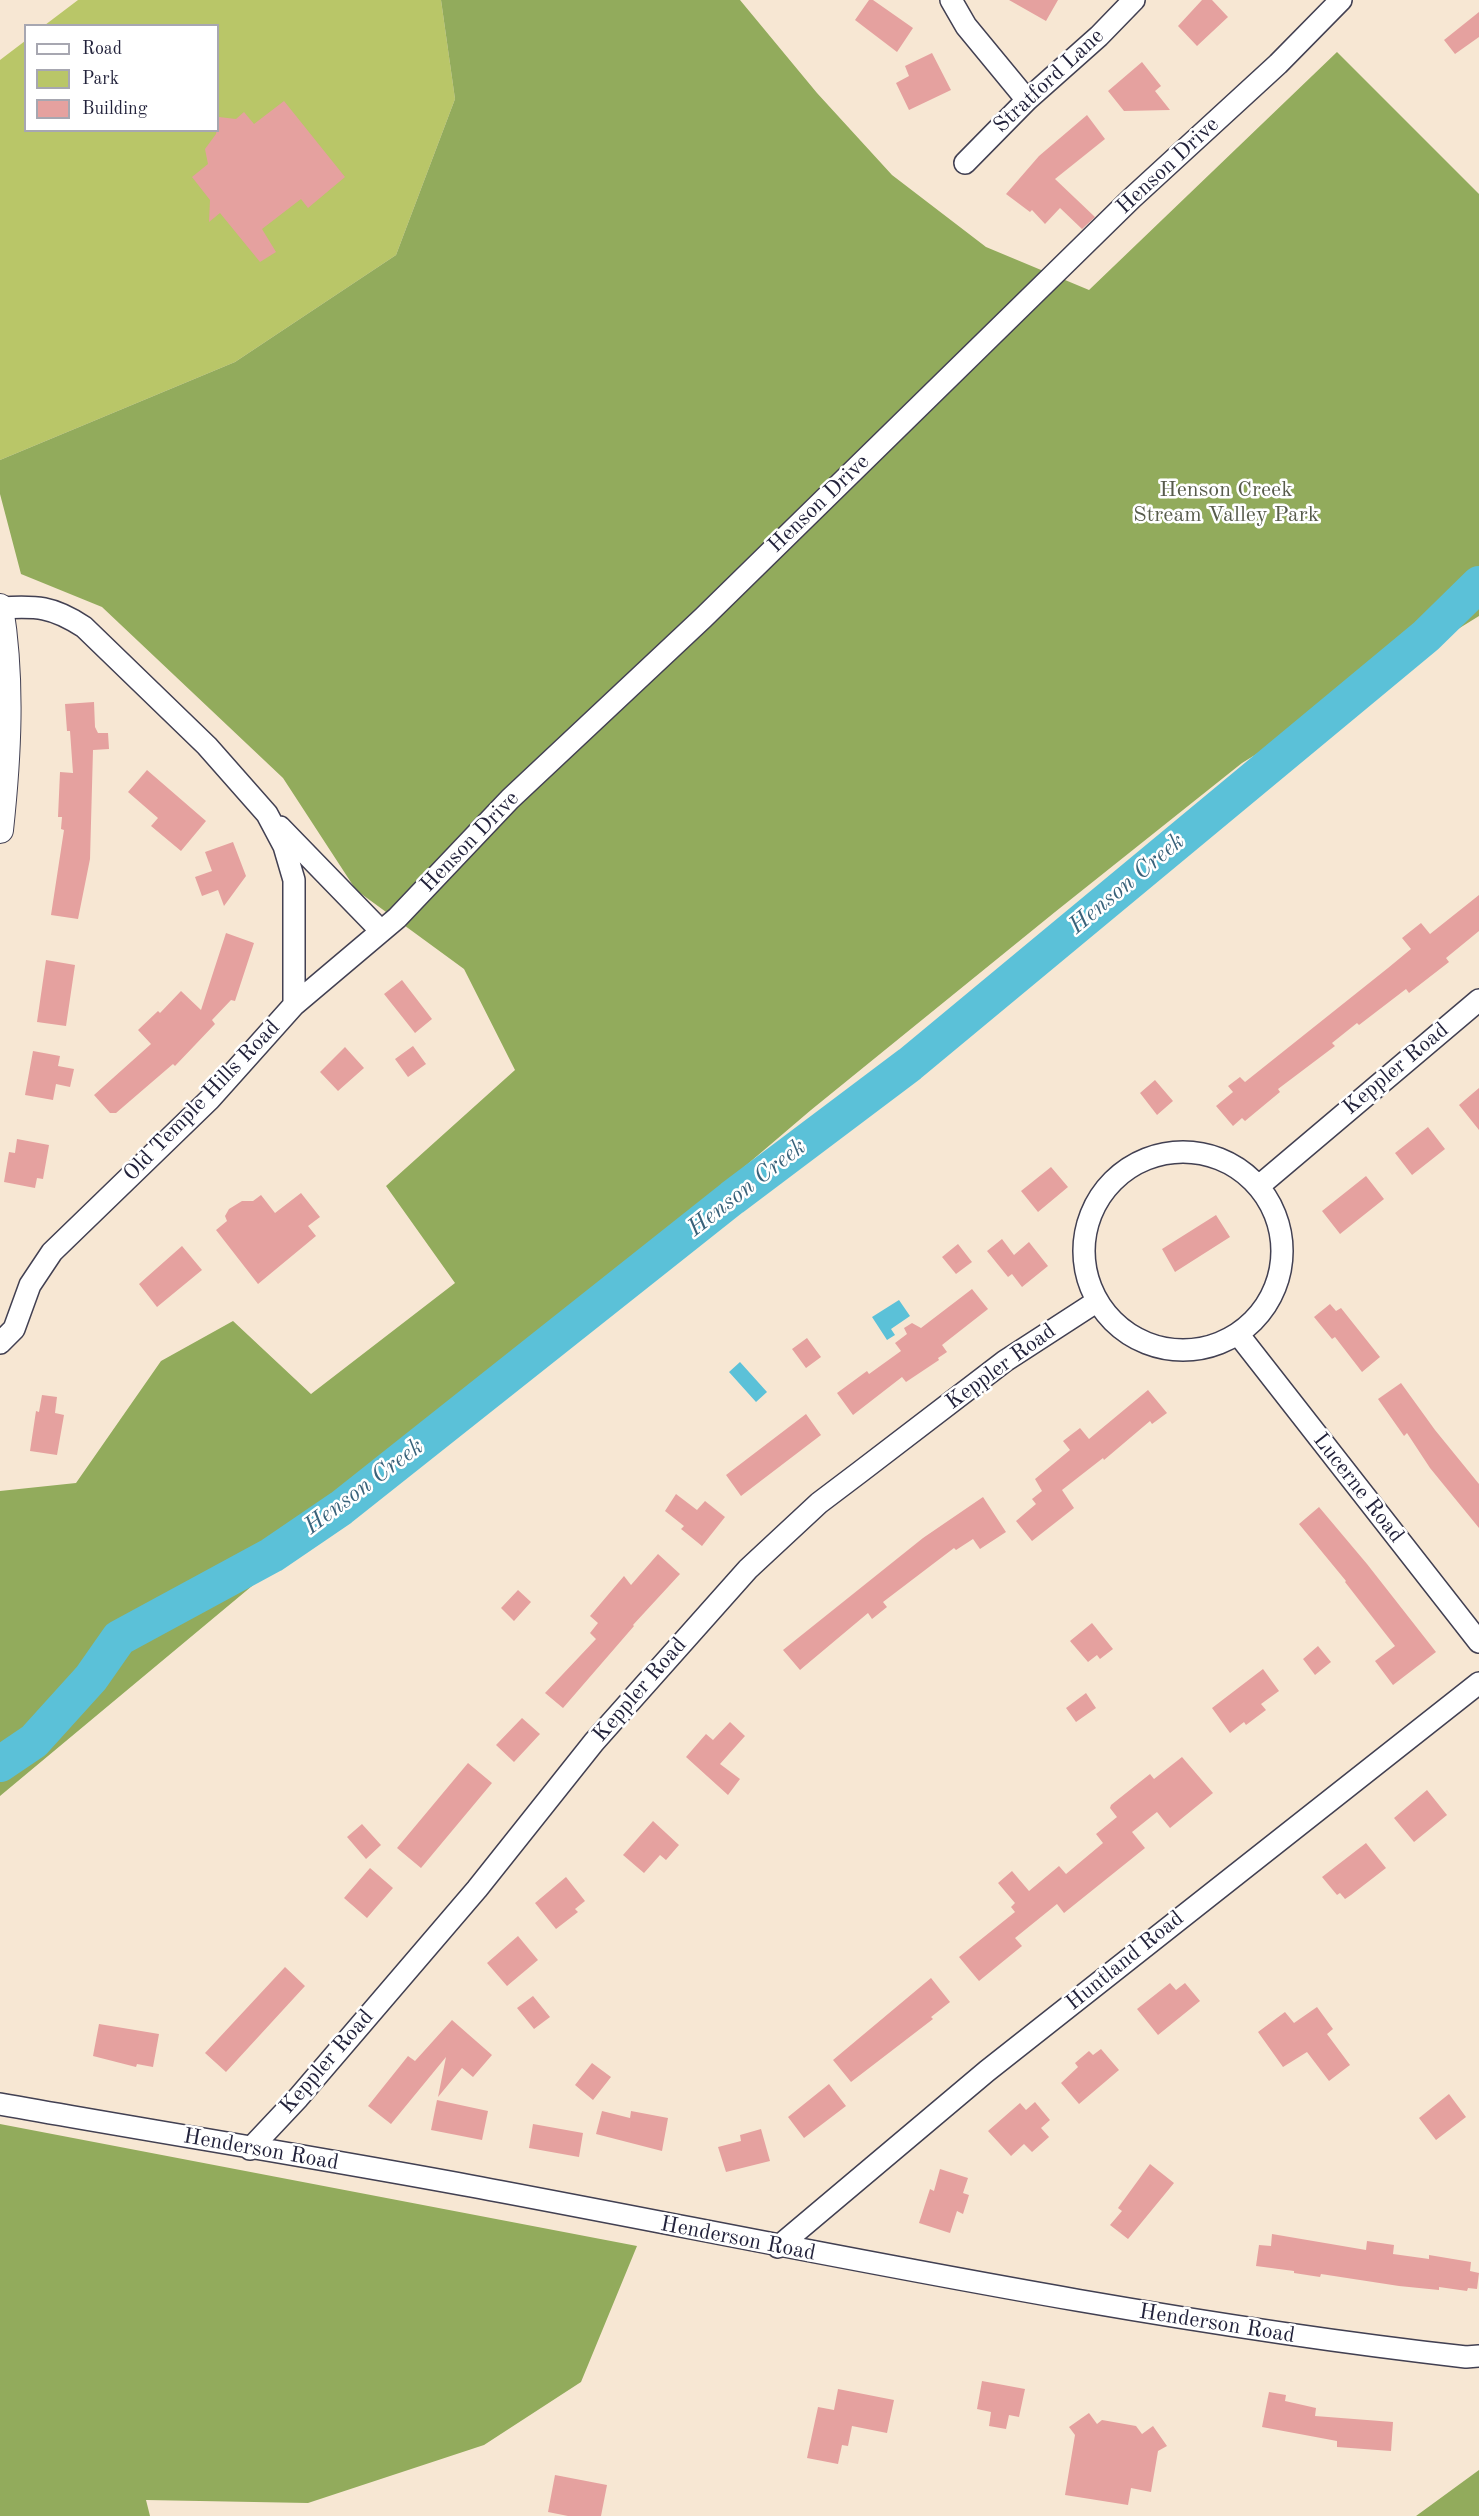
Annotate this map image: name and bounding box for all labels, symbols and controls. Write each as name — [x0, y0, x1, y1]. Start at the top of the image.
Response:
street label: Stratford Lane — [988, 23, 1110, 139]
legend — [24, 24, 219, 132]
text: Road — [82, 40, 122, 58]
text: Park — [82, 70, 119, 88]
text: Building — [82, 100, 147, 118]
street label: Henson Drive — [1111, 112, 1225, 220]
street label: Henson Drive — [763, 449, 875, 559]
park label: Henson Creek Stream Valley Park — [1133, 477, 1319, 528]
street label: Henson Drive — [415, 786, 525, 898]
water label: Henson Creek — [1063, 827, 1191, 941]
street label: Old Temple Hills Road — [118, 1015, 286, 1187]
street label: Keppler Road — [1338, 1017, 1454, 1121]
water label: Henson Creek — [682, 1133, 812, 1243]
street label: Keppler Road — [941, 1318, 1061, 1416]
street label: Lucerne Road — [1307, 1428, 1409, 1548]
water label: Henson Creek — [299, 1433, 429, 1541]
street label: Keppler Road — [587, 1632, 693, 1748]
street label: Huntland Road — [1061, 1905, 1189, 2017]
street label: Keppler Road — [274, 2004, 380, 2120]
street label: Henderson Road — [181, 2123, 341, 2177]
street label: Henderson Road — [658, 2211, 818, 2267]
street label: Henderson Road — [1137, 2299, 1297, 2349]

